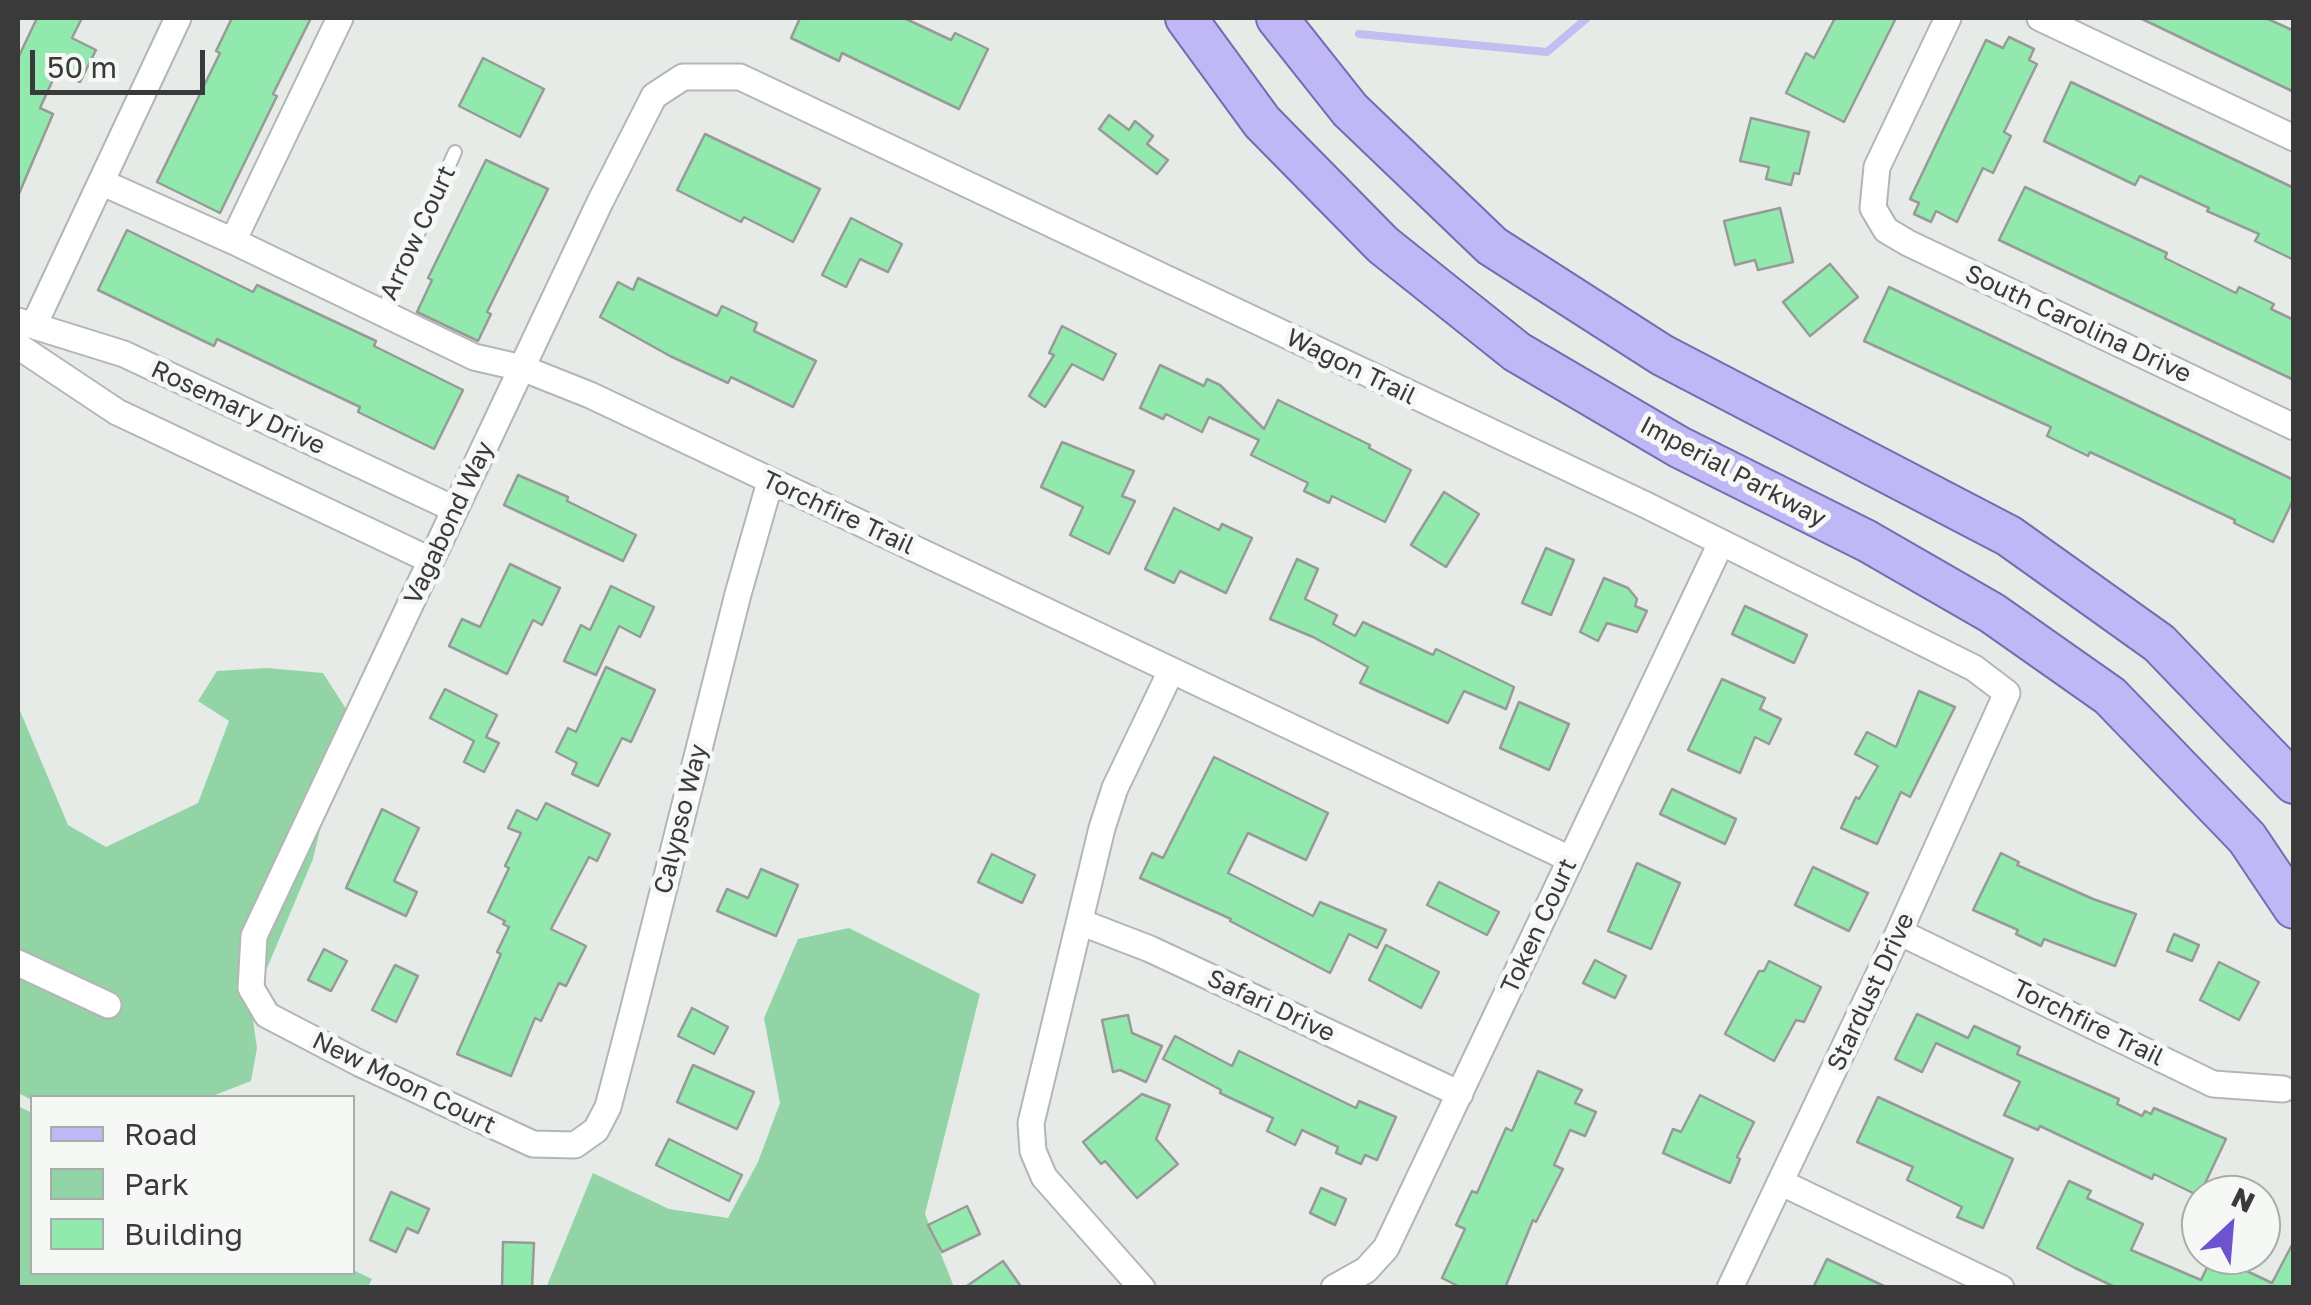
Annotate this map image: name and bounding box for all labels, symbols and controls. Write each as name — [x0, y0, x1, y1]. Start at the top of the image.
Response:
scale bar — [35, 30, 210, 92]
text: 50 m — [47, 49, 117, 85]
street label: Arrow Court — [374, 161, 462, 305]
street label: South Carolina Drive — [1960, 258, 2196, 390]
street label: Wagon Trail — [1281, 323, 1421, 411]
street label: Rosemary Drive — [146, 355, 330, 461]
street label: Imperial Parkway — [1635, 410, 1831, 534]
street label: Vagabond Way — [398, 437, 500, 609]
street label: Torchfire Trail — [757, 465, 919, 561]
street label: Calypso Way — [648, 741, 714, 897]
street label: Token Court — [1495, 854, 1583, 998]
street label: Stardust Drive — [1821, 908, 1921, 1076]
street label: Safari Drive — [1202, 963, 1340, 1049]
street label: Torchfire Trail — [2008, 973, 2168, 1073]
street label: New Moon Court — [307, 1026, 501, 1140]
legend — [30, 1095, 355, 1275]
text: Road — [124, 1116, 198, 1152]
text: Park — [124, 1166, 189, 1202]
north arrow — [2181, 1175, 2281, 1275]
text: N — [2227, 1180, 2260, 1219]
text: Building — [124, 1216, 243, 1252]

